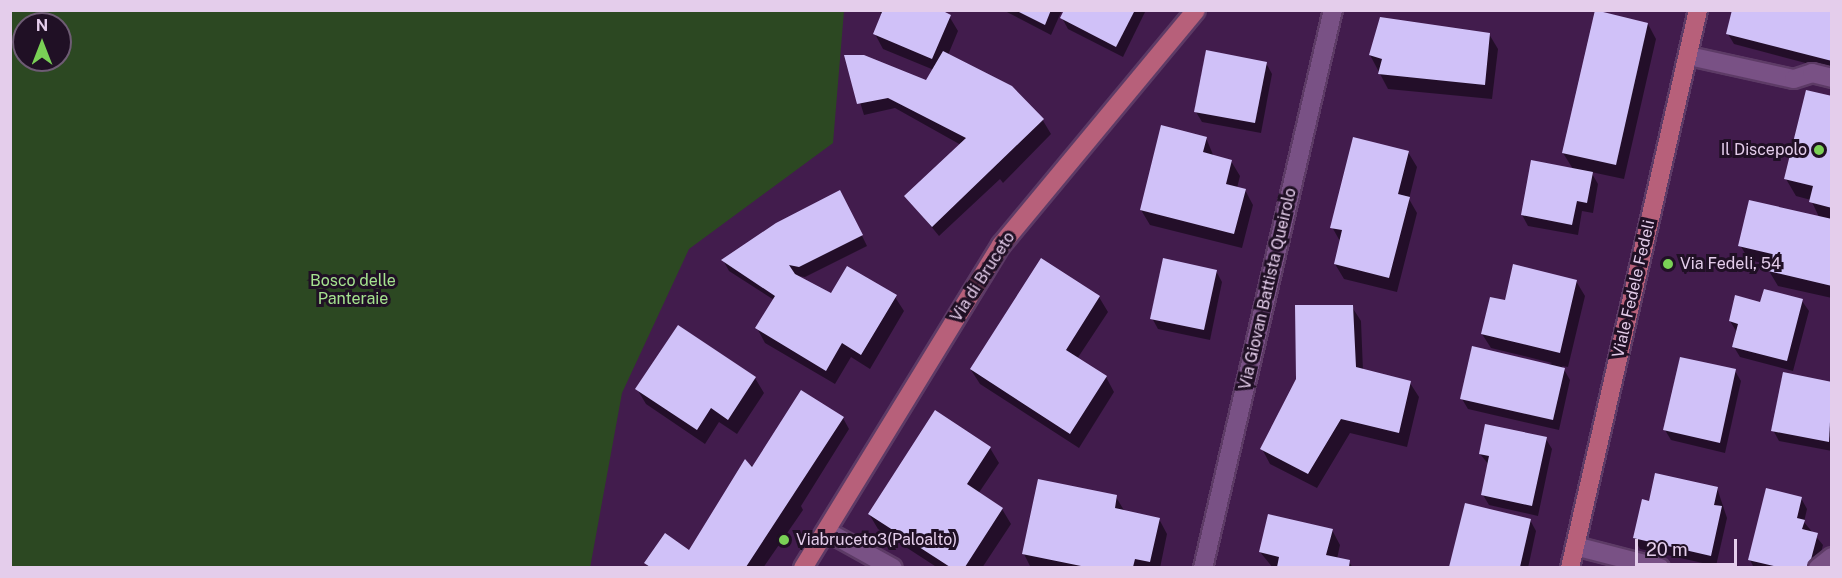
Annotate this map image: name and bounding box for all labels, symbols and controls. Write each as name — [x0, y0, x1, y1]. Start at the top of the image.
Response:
north arrow — [12, 12, 72, 72]
text: N — [36, 16, 48, 35]
place label: Il Discepolo — [1721, 140, 1807, 160]
marker: Il Discepolo — [1812, 143, 1826, 157]
street label: Via Giovan Battista Queirolo — [1235, 186, 1301, 392]
street label: Viale Fedele Fedeli — [1609, 218, 1659, 360]
street label: Via di Bruceto — [947, 228, 1019, 326]
place label: Via Fedeli, 54 — [1680, 254, 1781, 274]
marker: Via Fedeli, 54 — [1661, 257, 1675, 271]
park label: Bosco delle Panteraie — [310, 271, 396, 309]
scale bar — [1638, 527, 1740, 565]
place label: Viabruceto3(Paloalto) — [796, 530, 957, 550]
marker: Viabruceto3(Paloalto) — [777, 533, 791, 547]
text: 20 m — [1646, 539, 1688, 560]

